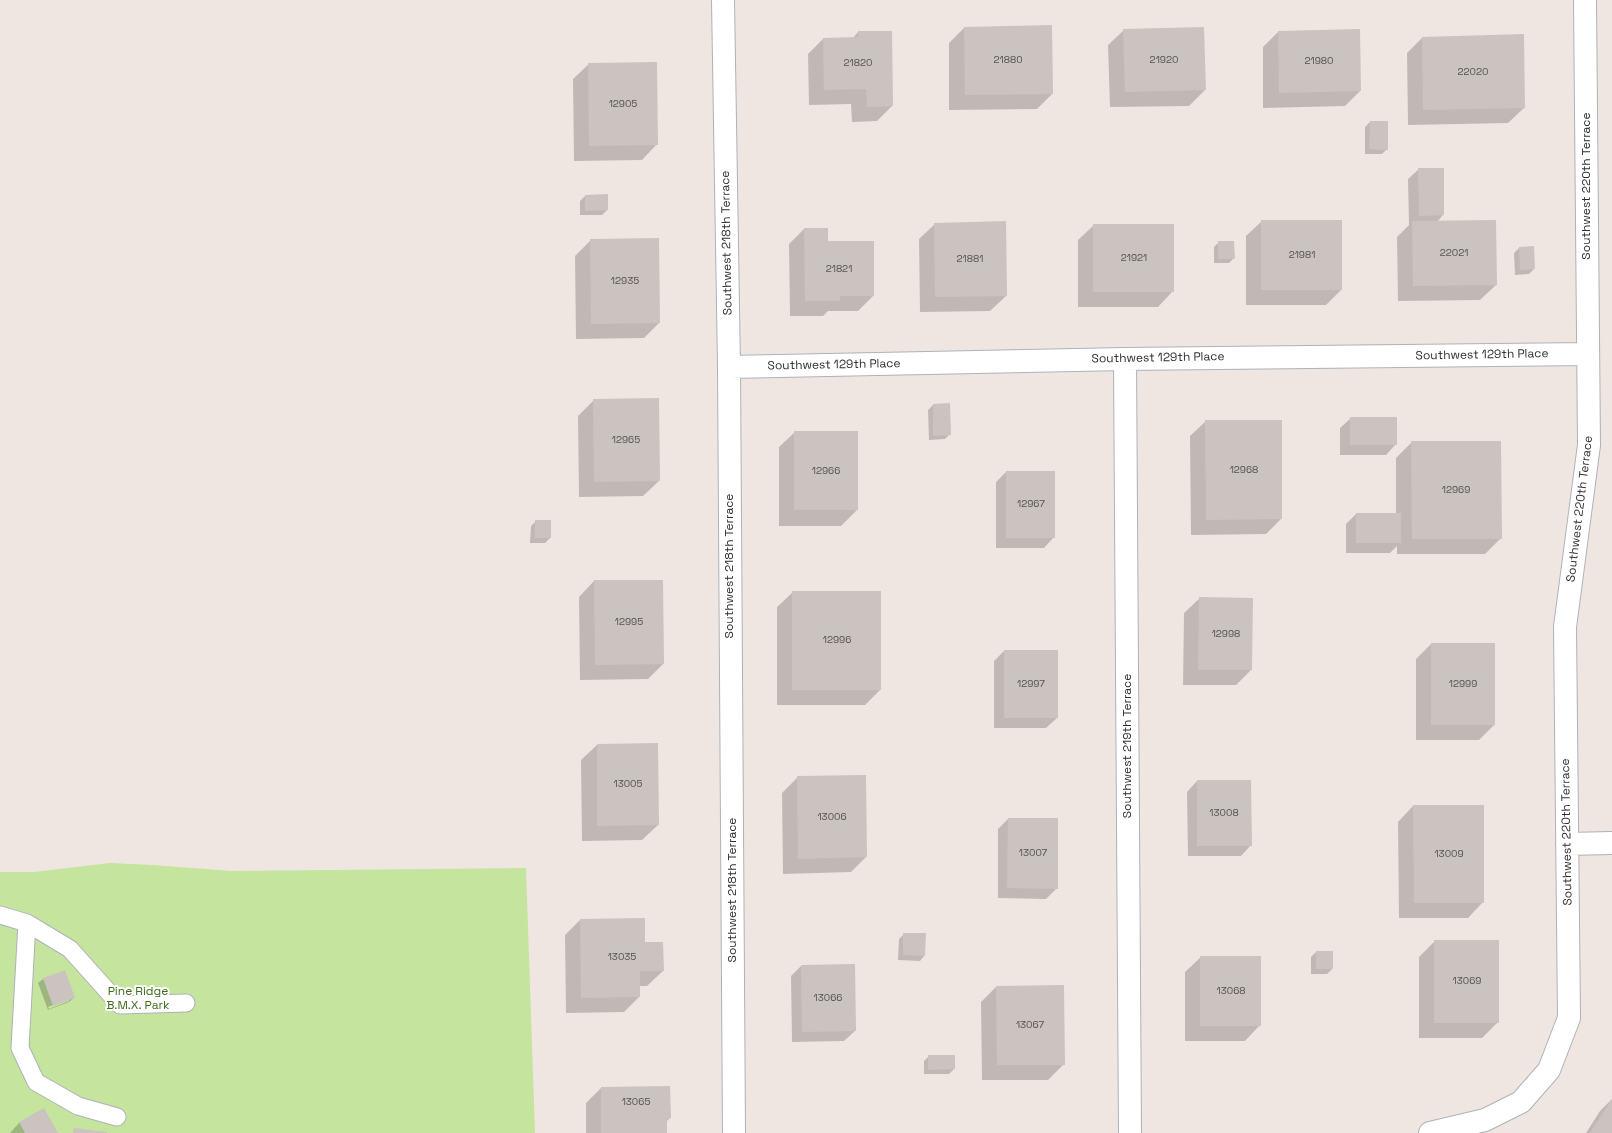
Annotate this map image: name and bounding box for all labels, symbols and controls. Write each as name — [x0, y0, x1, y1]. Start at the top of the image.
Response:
house number: 21880 — [993, 54, 1023, 66]
house number: 21920 — [1150, 54, 1178, 66]
house number: 21980 — [1305, 55, 1333, 67]
house number: 21820 — [844, 57, 872, 69]
house number: 22020 — [1458, 66, 1488, 78]
house number: 12905 — [609, 98, 637, 110]
street label: Southwest 220th Terrace — [1580, 112, 1594, 260]
street label: Southwest 218th Terrace — [719, 170, 735, 316]
house number: 22021 — [1440, 247, 1468, 259]
house number: 21981 — [1289, 249, 1315, 261]
house number: 21921 — [1121, 252, 1147, 264]
house number: 21881 — [957, 253, 983, 265]
house number: 21821 — [826, 263, 852, 275]
house number: 12935 — [611, 275, 639, 287]
street label: Southwest 129th Place — [1415, 347, 1549, 363]
street label: Southwest 129th Place — [1091, 350, 1225, 366]
street label: Southwest 129th Place — [767, 357, 901, 373]
house number: 12965 — [612, 434, 640, 446]
street label: Southwest 220th Terrace — [1564, 435, 1596, 583]
house number: 12968 — [1230, 464, 1258, 476]
house number: 12966 — [812, 465, 840, 477]
house number: 12969 — [1442, 484, 1470, 496]
street label: Southwest 218th Terrace — [723, 494, 737, 638]
house number: 12967 — [1017, 498, 1045, 510]
house number: 12995 — [615, 616, 643, 628]
house number: 12998 — [1212, 628, 1240, 640]
house number: 12996 — [823, 634, 851, 646]
street label: Southwest 219th Terrace — [1121, 674, 1135, 818]
house number: 12997 — [1017, 678, 1045, 690]
house number: 12999 — [1449, 678, 1477, 690]
street label: Southwest 220th Terrace — [1559, 758, 1575, 906]
house number: 13005 — [613, 778, 643, 790]
house number: 13008 — [1209, 807, 1239, 819]
house number: 13006 — [817, 811, 847, 823]
street label: Southwest 218th Terrace — [726, 818, 740, 962]
house number: 13007 — [1019, 847, 1047, 859]
house number: 13009 — [1434, 848, 1464, 860]
house number: 13035 — [608, 951, 636, 963]
house number: 13069 — [1453, 975, 1481, 987]
park label: Pine Ridge B.M.X. Park — [106, 985, 170, 1013]
house number: 13068 — [1217, 985, 1245, 997]
house number: 13066 — [814, 992, 842, 1004]
house number: 13067 — [1016, 1019, 1044, 1031]
house number: 13065 — [622, 1096, 650, 1108]

